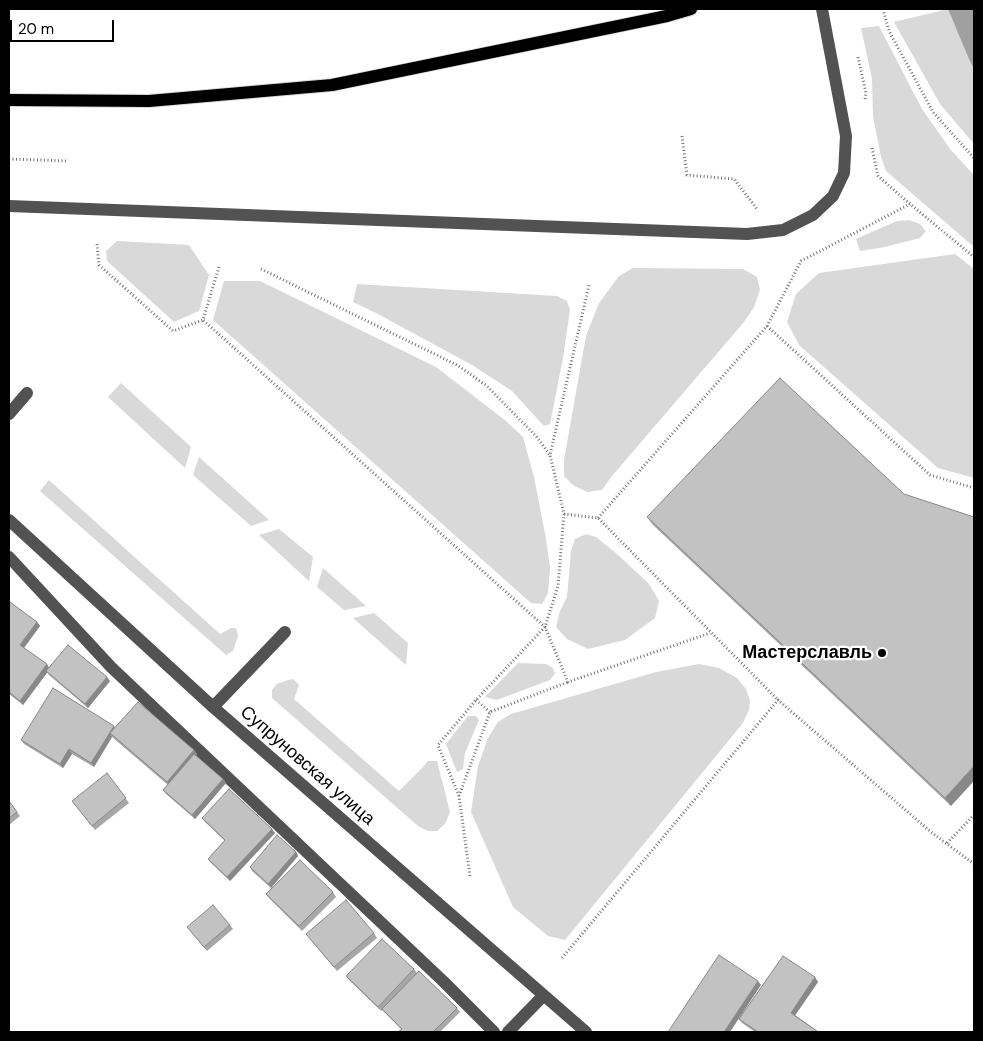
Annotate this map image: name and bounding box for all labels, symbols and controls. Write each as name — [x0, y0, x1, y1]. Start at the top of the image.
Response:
scale bar — [12, 10, 116, 42]
text: 20 m — [18, 19, 54, 39]
place label: Мастерславль — [742, 642, 872, 664]
marker: Мастерславль — [876, 647, 888, 659]
street label: Супруновская улица — [235, 702, 379, 830]

